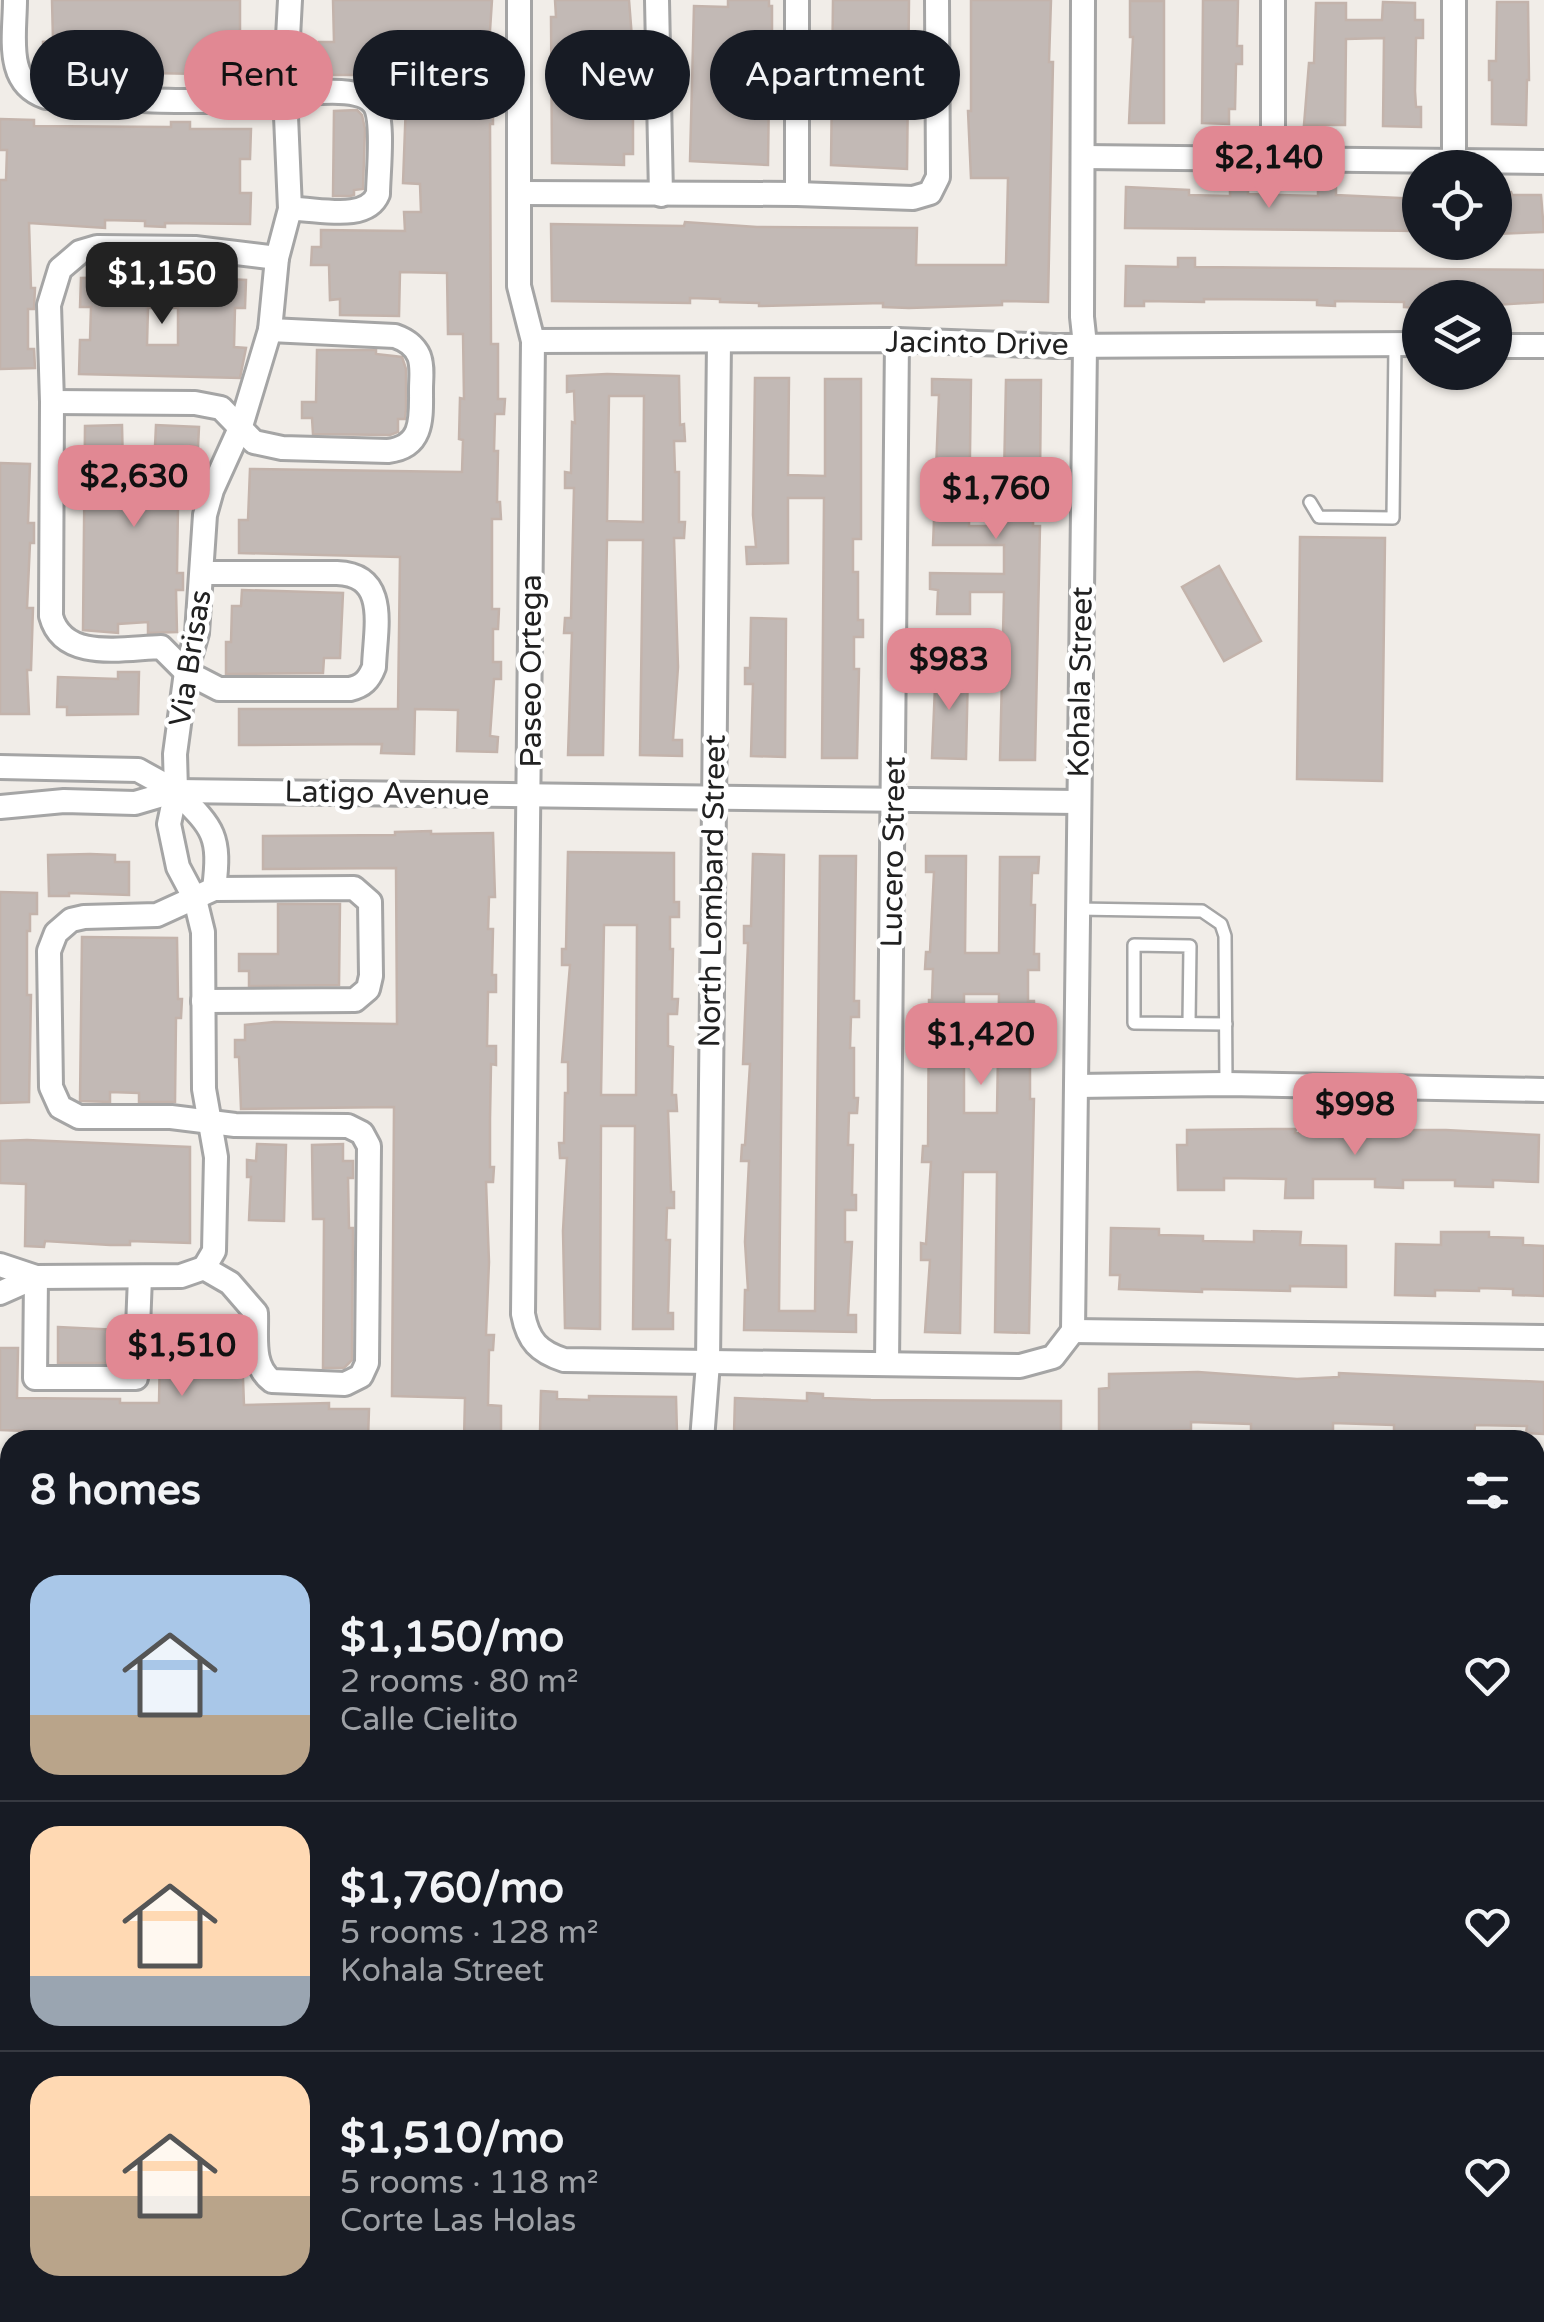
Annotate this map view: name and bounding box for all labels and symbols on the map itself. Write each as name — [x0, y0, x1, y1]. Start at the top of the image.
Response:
pin: $2,140 — [1188, 126, 1350, 211]
pin: $1,150 — [81, 242, 243, 327]
street label: Jacinto Drive — [885, 323, 1069, 364]
pin: $2,630 — [53, 445, 215, 530]
pin: $1,760 — [915, 457, 1077, 542]
street label: Paseo Ortega — [513, 574, 550, 768]
street label: Kohala Street — [1060, 586, 1101, 778]
street label: Via Brisas — [161, 587, 220, 729]
pin: $983 — [890, 628, 1008, 713]
street label: North Lombard Street — [691, 734, 734, 1048]
street label: Lucero Street — [873, 756, 914, 948]
street label: Latigo Avenue — [284, 773, 490, 814]
pin: $1,420 — [900, 1003, 1062, 1088]
pin: $998 — [1296, 1073, 1414, 1158]
pin: $1,510 — [101, 1314, 263, 1399]

